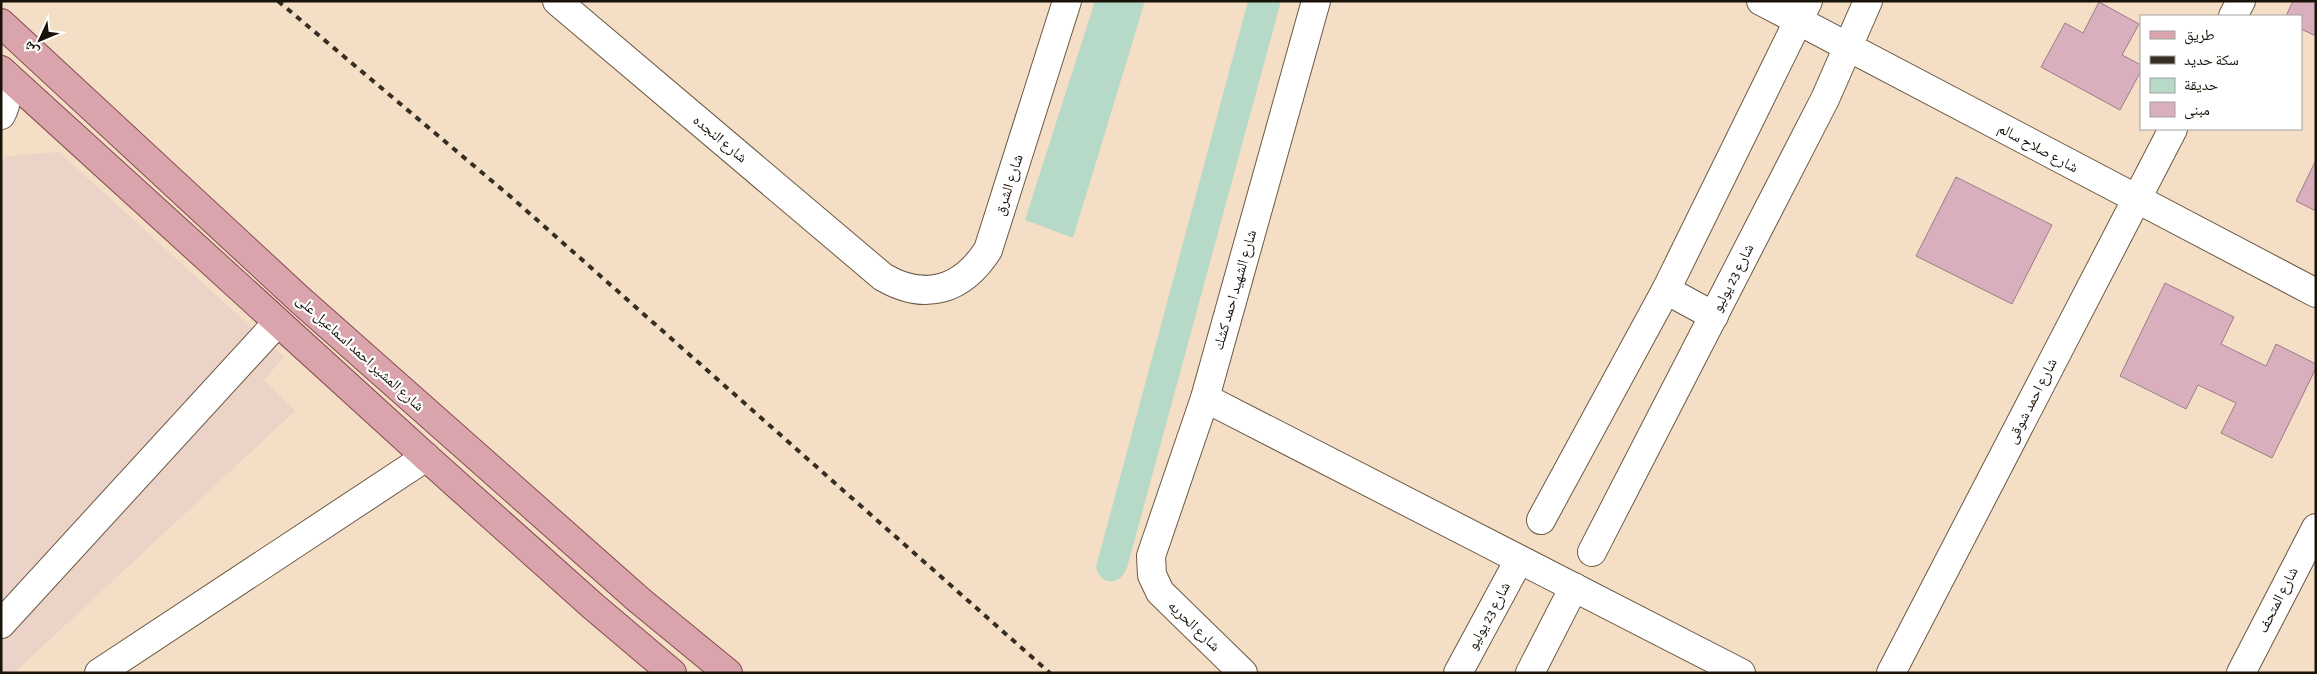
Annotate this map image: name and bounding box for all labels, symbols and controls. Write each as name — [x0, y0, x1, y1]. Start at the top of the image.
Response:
north arrow — [15, 15, 65, 65]
legend — [2140, 15, 2302, 130]
text: طريق — [2184, 28, 2215, 45]
text: ش — [21, 37, 42, 59]
text: سكة حديد — [2184, 53, 2239, 68]
text: حديقة — [2184, 78, 2219, 93]
text: مبنى — [2184, 103, 2210, 120]
street label: شارع النجده — [689, 112, 750, 167]
street label: شارع صلاح سالم — [1994, 121, 2081, 177]
street label: شارع الشرق — [992, 152, 1028, 218]
street label: شارع الشهيد احمد كشك — [1211, 228, 1261, 352]
street label: شارع 23 يوليو — [1709, 241, 1758, 315]
street label: شارع المشير احمد اسماعيل على — [292, 292, 427, 416]
street label: شارع احمد شوقى — [2004, 356, 2062, 447]
street label: شارع المتحف — [2255, 565, 2303, 636]
street label: شارع 23 يوليو — [1465, 580, 1515, 653]
street label: شارع الحريه — [1164, 598, 1223, 656]

